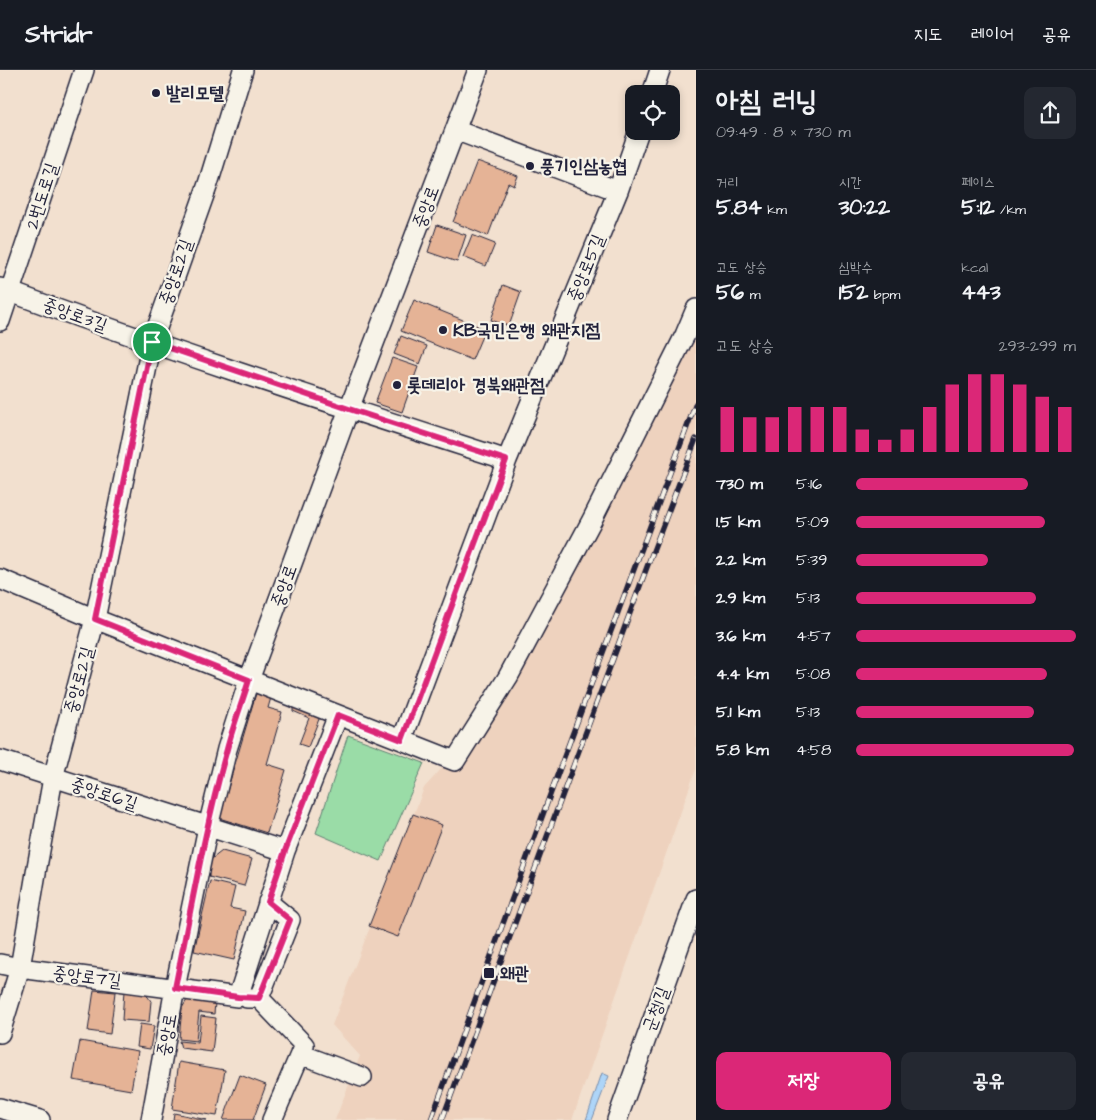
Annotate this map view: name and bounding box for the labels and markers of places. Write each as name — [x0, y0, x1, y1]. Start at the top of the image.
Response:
place label: 발리모텔 — [166, 81, 224, 106]
marker: 발리모텔 — [150, 87, 162, 99]
place label: 풍기인삼농협 — [540, 154, 627, 179]
marker: 풍기인삼농협 — [524, 160, 536, 172]
place label: KB국민은행 왜관지점 — [453, 318, 600, 343]
pin — [131, 321, 173, 363]
marker: KB국민은행 왜관지점 — [437, 324, 449, 336]
place label: 롯데리아 경북왜관점 — [407, 373, 545, 398]
marker: 롯데리아 경북왜관점 — [391, 379, 403, 391]
place label: 왜관 — [500, 961, 529, 986]
marker: 왜관 — [482, 966, 496, 980]

